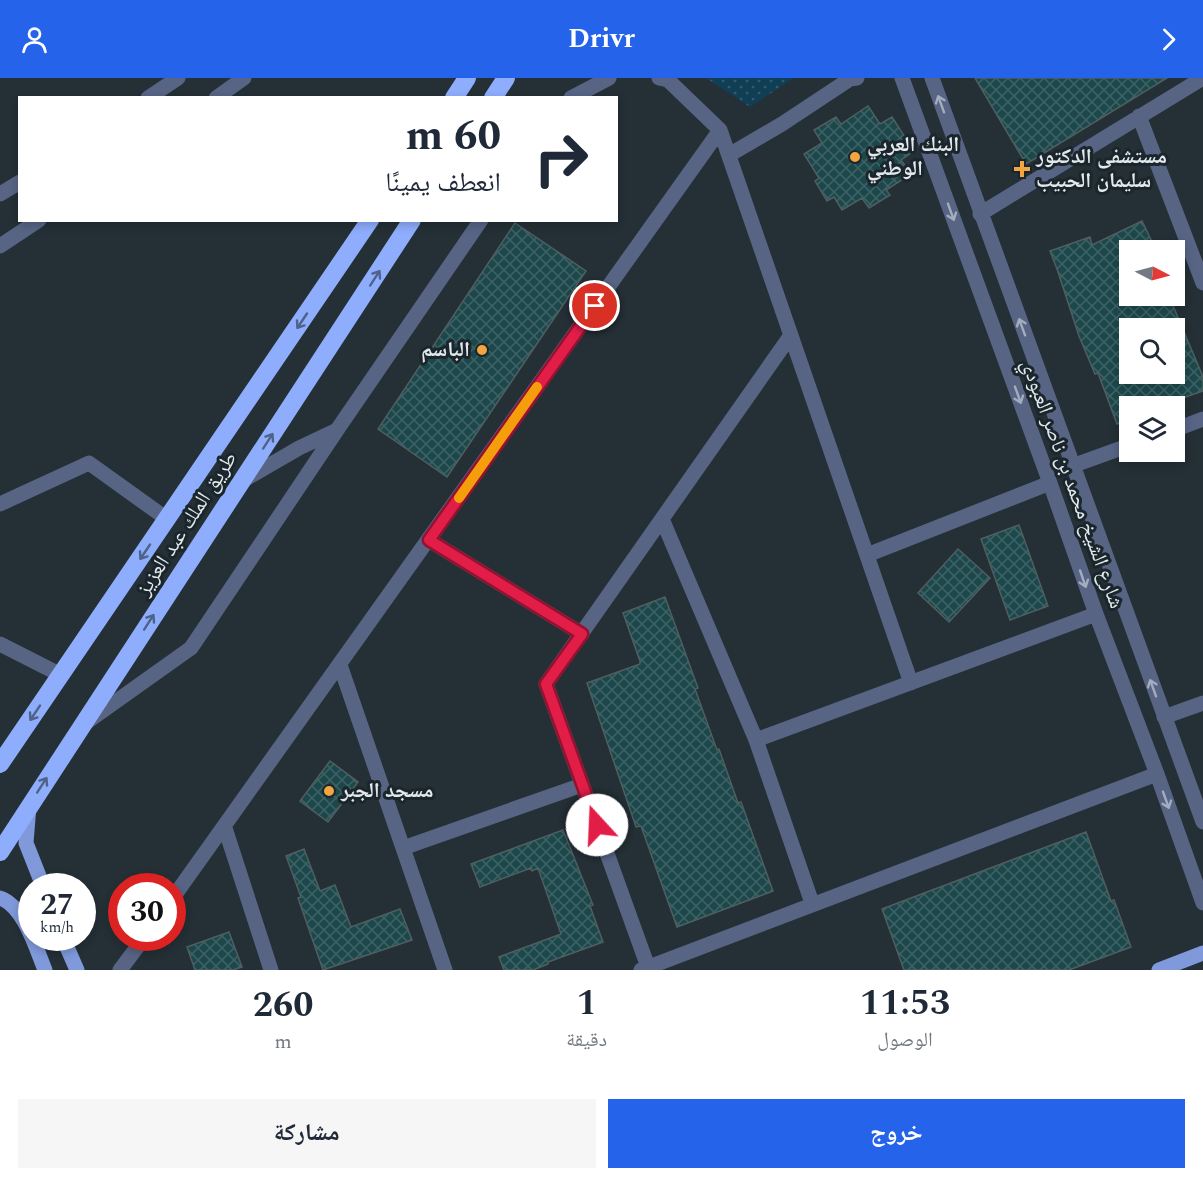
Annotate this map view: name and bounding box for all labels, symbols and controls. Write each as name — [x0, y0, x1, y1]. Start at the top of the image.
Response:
text: Drivr — [568, 18, 635, 60]
icon: person — [18, 23, 51, 56]
icon: forward — [1152, 23, 1185, 56]
one-way arrow — [935, 95, 946, 114]
text: 60 m — [406, 105, 501, 168]
icon: right — [522, 120, 600, 198]
place label: البنك العربي الوطني — [867, 129, 959, 185]
place label: مستشفى الدكتور سليمان الحبيب — [1035, 141, 1167, 197]
marker: البنك العربي الوطني — [848, 150, 862, 164]
marker: مستشفى الدكتور سليمان الحبيب — [1013, 160, 1031, 178]
text: انعطف يمينًا — [385, 162, 501, 204]
one-way arrow — [946, 202, 957, 221]
north arrow — [1119, 240, 1185, 306]
map controls — [1119, 240, 1185, 462]
one-way arrow — [369, 270, 381, 287]
pin — [569, 280, 620, 331]
icon: arrive — [578, 289, 611, 322]
one-way arrow — [295, 312, 307, 329]
one-way arrow — [1015, 318, 1026, 337]
button: search — [1119, 318, 1185, 384]
place label: الباسم — [421, 334, 470, 366]
marker: الباسم — [475, 343, 489, 357]
street label: شارع الشيخ محمد بن ناصر العبودي — [1012, 355, 1132, 613]
one-way arrow — [1013, 385, 1024, 404]
button: layers — [1119, 396, 1185, 462]
one-way arrow — [262, 434, 274, 450]
street label: طريق الملك عبد العزيز — [128, 445, 246, 603]
one-way arrow — [139, 543, 151, 559]
one-way arrow — [1079, 569, 1090, 588]
one-way arrow — [144, 614, 156, 631]
one-way arrow — [1147, 679, 1158, 698]
one-way arrow — [29, 704, 41, 720]
place label: مسجد الجبر — [340, 775, 434, 807]
one-way arrow — [37, 777, 49, 794]
marker: مسجد الجبر — [322, 784, 336, 798]
one-way arrow — [1162, 791, 1173, 809]
position arrow — [565, 793, 629, 857]
speed limit sign: 30 — [108, 873, 186, 951]
text: 27 — [40, 882, 74, 928]
text: km/h — [40, 916, 74, 939]
text: 1 — [577, 976, 597, 1031]
text: 11:53 — [860, 976, 950, 1031]
text: 260 — [253, 978, 313, 1033]
text: دقيقة — [566, 1025, 607, 1055]
text: الوصول — [877, 1025, 933, 1055]
text: m — [275, 1027, 292, 1057]
button: مشاركة — [18, 1099, 596, 1168]
button: خروج — [608, 1099, 1185, 1168]

